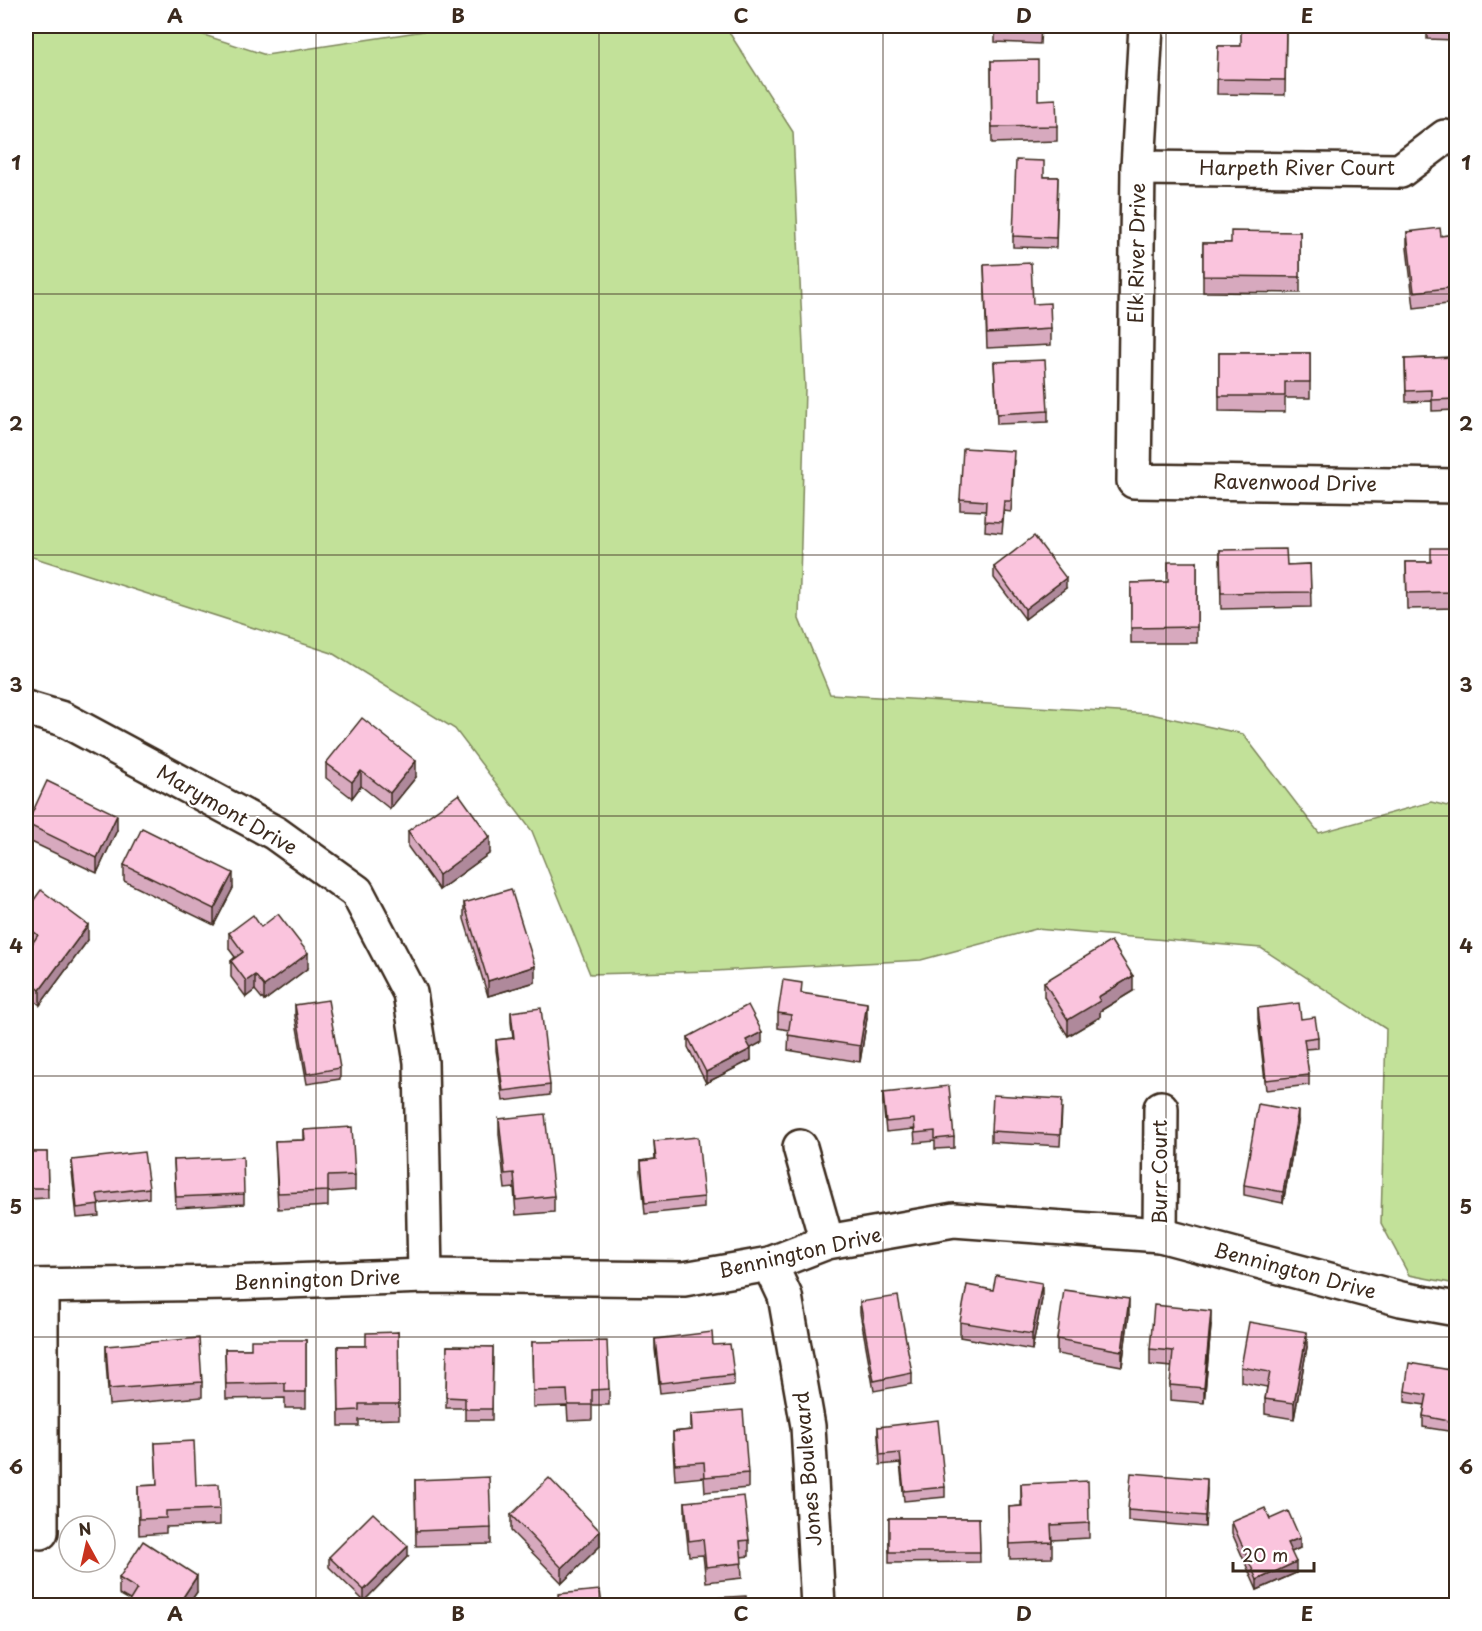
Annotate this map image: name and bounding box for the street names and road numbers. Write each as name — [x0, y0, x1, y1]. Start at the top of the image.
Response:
street label: Harpeth River Court — [1199, 152, 1395, 182]
street label: Elk River Drive — [1120, 182, 1152, 324]
street label: Ravenwood Drive — [1213, 466, 1377, 498]
street label: Marymont Drive — [152, 757, 303, 862]
street label: Burr Court — [1144, 1119, 1174, 1225]
street label: Bennington Drive — [715, 1219, 884, 1285]
street label: Bennington Drive — [1211, 1234, 1380, 1306]
street label: Bennington Drive — [233, 1261, 401, 1297]
street label: Jones Boulevard — [785, 1390, 829, 1548]

